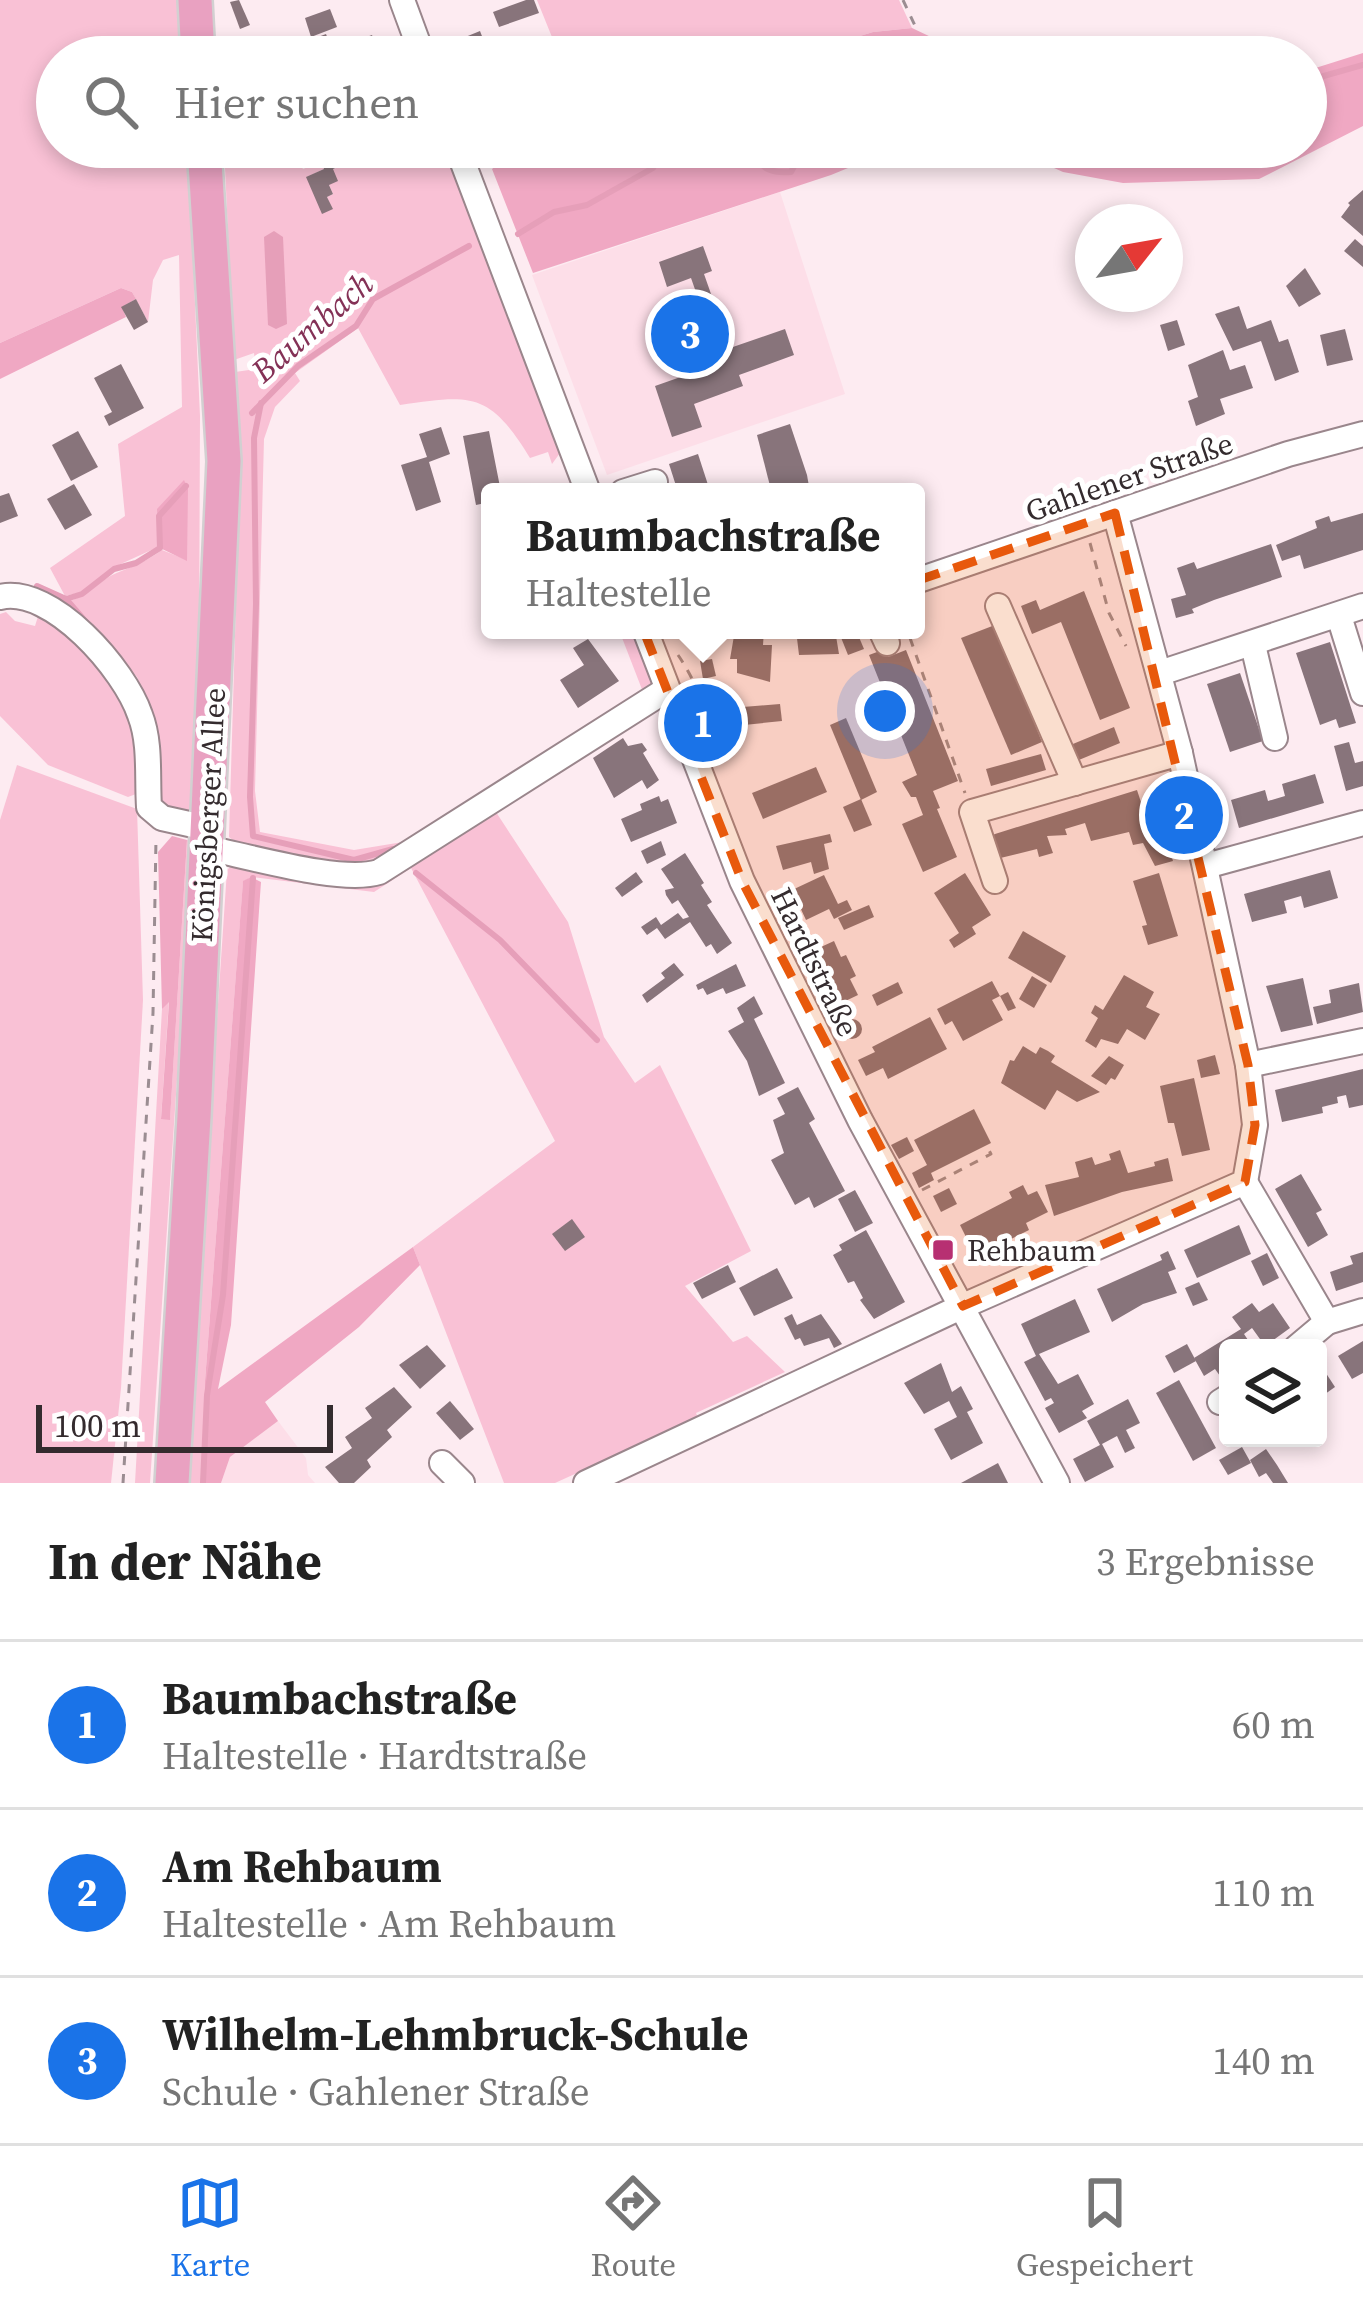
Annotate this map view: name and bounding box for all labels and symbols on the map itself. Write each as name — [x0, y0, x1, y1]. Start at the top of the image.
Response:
north arrow — [1075, 204, 1183, 312]
water label: Baumbach — [241, 261, 383, 393]
pin: 3 — [651, 289, 729, 379]
street label: Gahlener Straße — [1020, 422, 1238, 532]
pin: 1 — [664, 678, 742, 768]
your location — [855, 681, 915, 741]
street label: Königsberger Allee — [181, 687, 235, 943]
pin: 2 — [1145, 770, 1223, 860]
street label: Hardtstraße — [761, 881, 869, 1043]
place label: Rehbaum — [967, 1230, 1096, 1271]
marker: Rehbaum — [930, 1237, 956, 1263]
scale bar — [36, 1399, 333, 1452]

